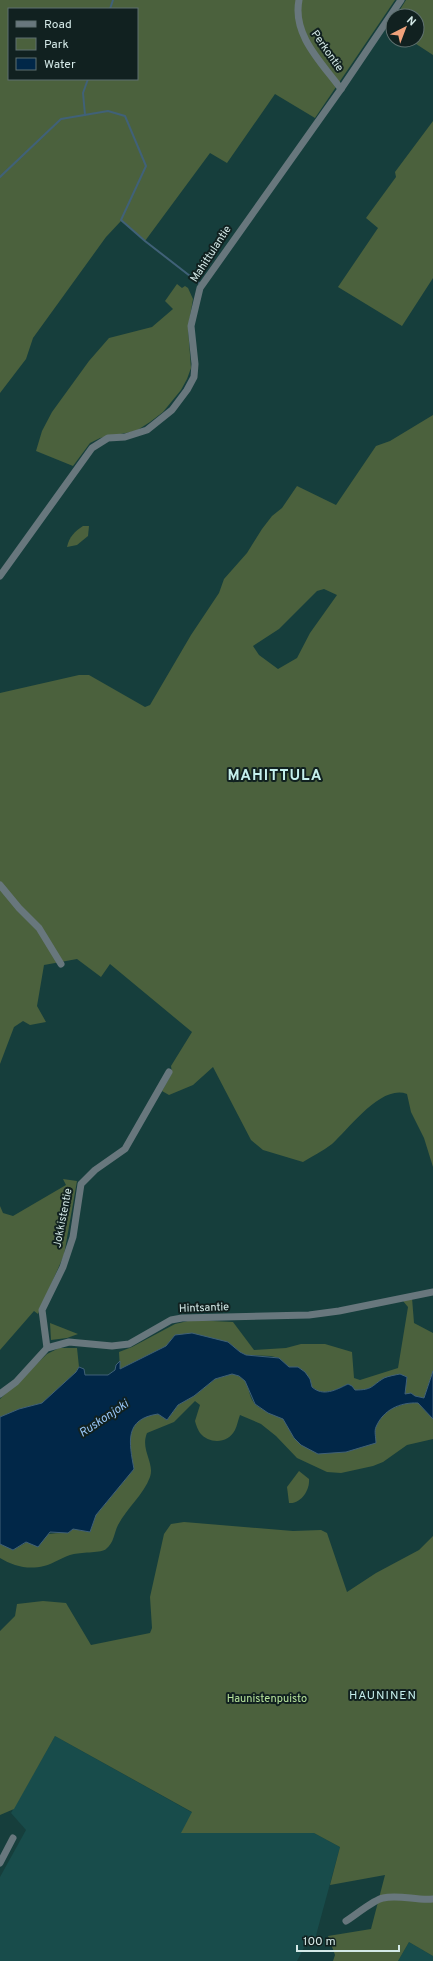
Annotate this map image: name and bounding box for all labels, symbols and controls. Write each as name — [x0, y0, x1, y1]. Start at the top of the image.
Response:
legend — [8, 8, 138, 80]
north arrow — [385, 8, 425, 48]
text: N — [403, 13, 419, 29]
text: Road — [44, 17, 72, 33]
street label: Perkontie — [308, 28, 346, 75]
text: Park — [44, 37, 69, 53]
text: Water — [44, 57, 76, 73]
street label: Mahittulantie — [187, 223, 235, 285]
district label: MAHITTULA — [227, 767, 323, 786]
street label: Jokkistentie — [50, 1187, 76, 1249]
street label: Hintsantie — [179, 1300, 229, 1316]
water label: Ruskonjoki — [76, 1396, 133, 1441]
district label: HAUNINEN — [349, 1688, 417, 1704]
park label: Haunistenpuisto — [227, 1692, 307, 1706]
scale bar — [297, 1927, 399, 1953]
text: 100 m — [303, 1934, 336, 1950]

